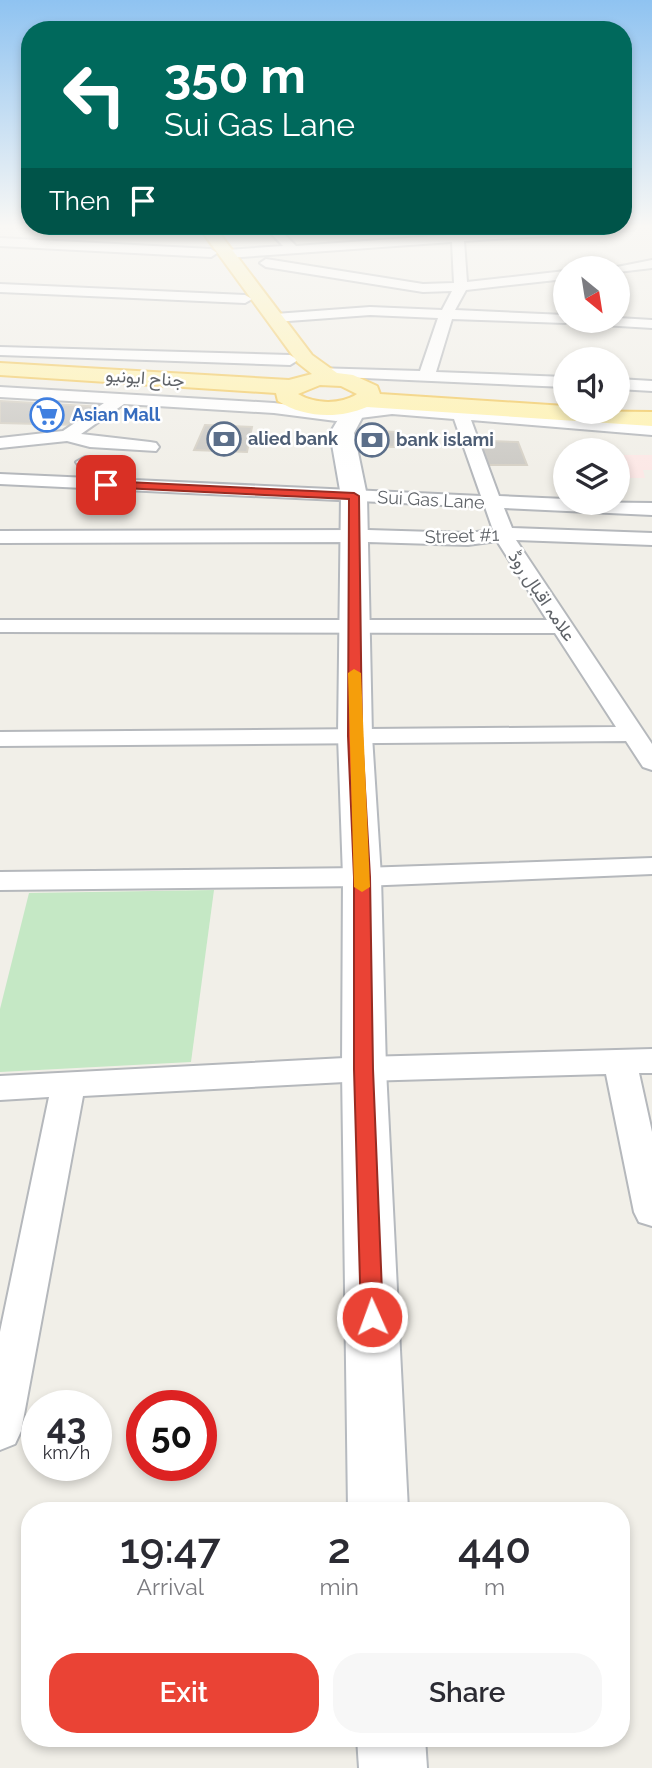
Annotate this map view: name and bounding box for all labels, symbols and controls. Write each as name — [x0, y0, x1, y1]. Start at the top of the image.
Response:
text: 350 m — [164, 47, 306, 104]
icon: left — [49, 49, 140, 140]
text: Sui Gas Lane — [164, 106, 355, 143]
icon: arrive — [124, 182, 162, 220]
text: Then — [49, 186, 110, 216]
north arrow — [553, 256, 630, 332]
map controls — [553, 256, 630, 515]
button: sound — [553, 347, 630, 424]
street label: جناح ایونیو — [105, 364, 185, 393]
supermarket icon: Asian Mall — [28, 396, 66, 434]
place label: Asian Mall — [72, 404, 160, 425]
bank icon: alied bank — [205, 420, 243, 458]
bank icon: bank islami — [353, 421, 391, 459]
place label: alied bank — [248, 428, 339, 449]
place label: bank islami — [396, 429, 494, 450]
button: layers — [553, 438, 630, 515]
pin — [76, 455, 136, 515]
icon: arrive — [87, 466, 125, 504]
street label: Sui Gas Lane — [377, 486, 486, 513]
street label: Street #1 — [424, 524, 500, 547]
street label: علامہ اقبال روڈ — [504, 546, 580, 646]
position arrow — [335, 1280, 409, 1354]
speed limit sign: 50 — [126, 1390, 217, 1481]
text: 43 — [47, 1406, 86, 1447]
text: km/h — [43, 1442, 90, 1463]
text: 19:47 — [120, 1524, 221, 1573]
text: 2 — [328, 1524, 351, 1573]
text: 440 — [458, 1524, 531, 1573]
text: Arrival — [136, 1573, 204, 1600]
text: min — [319, 1573, 359, 1600]
text: m — [484, 1573, 505, 1600]
button: Exit — [49, 1653, 319, 1733]
button: Share — [333, 1653, 602, 1733]

